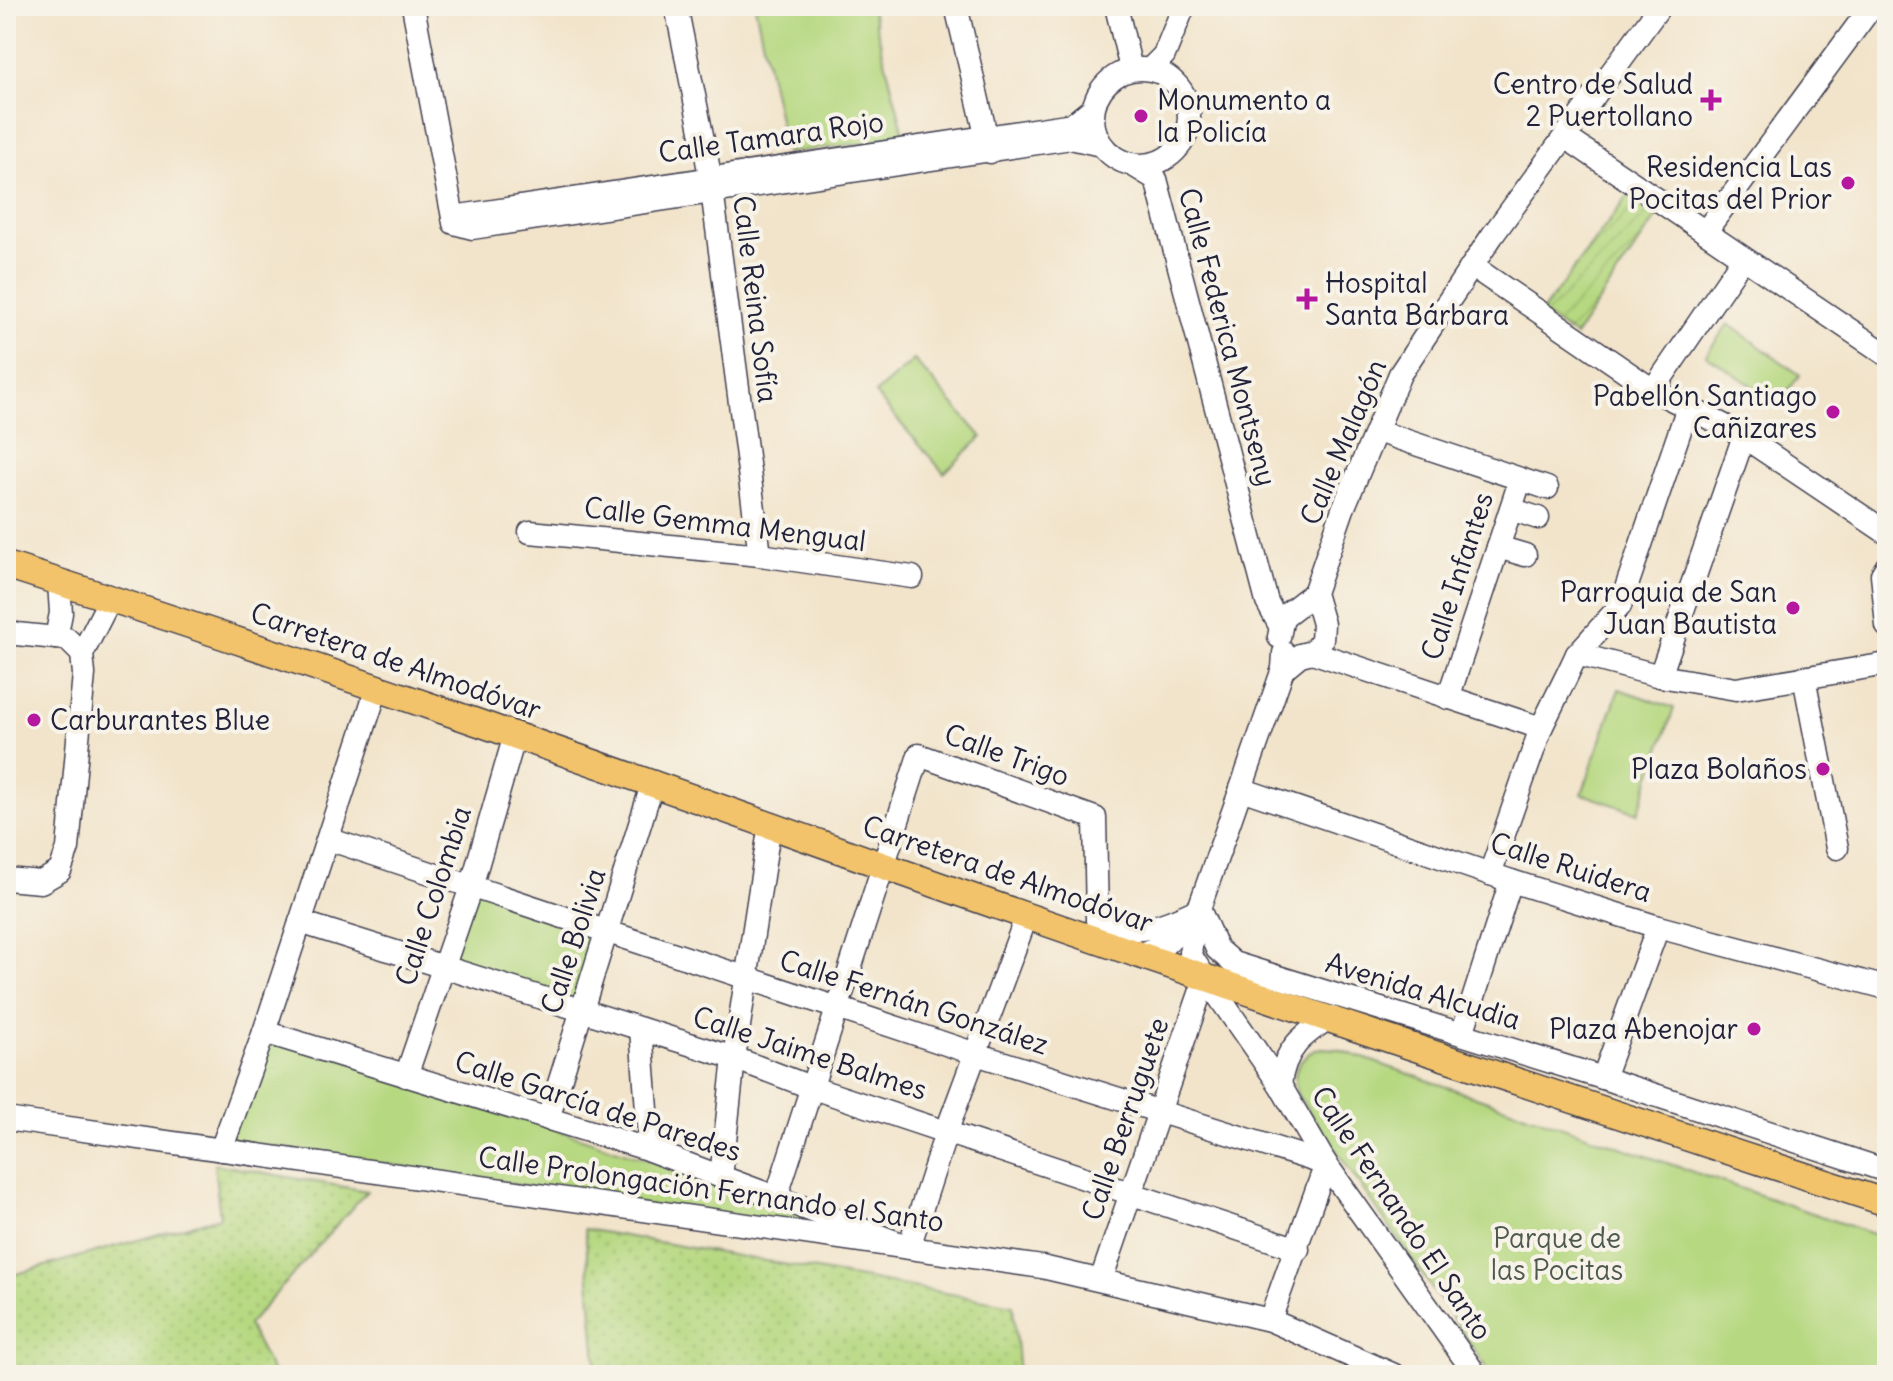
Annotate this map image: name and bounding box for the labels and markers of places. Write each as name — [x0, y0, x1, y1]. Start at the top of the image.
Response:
place label: Centro de Salud 2 Puertollano — [1493, 66, 1693, 134]
place label: Monumento a la Policía — [1157, 82, 1331, 150]
marker: Centro de Salud 2 Puertollano — [1700, 89, 1722, 111]
marker: Monumento a la Policía — [1132, 107, 1150, 125]
place label: Residencia Las Pocitas del Prior — [1629, 149, 1832, 217]
marker: Residencia Las Pocitas del Prior — [1839, 174, 1857, 192]
place label: Hospital Santa Bárbara — [1325, 265, 1509, 333]
marker: Hospital Santa Bárbara — [1296, 288, 1318, 310]
place label: Pabellón Santiago Cañizares — [1593, 378, 1817, 446]
marker: Pabellón Santiago Cañizares — [1824, 403, 1842, 421]
place label: Parroquia de San Juan Bautista — [1560, 574, 1777, 642]
marker: Parroquia de San Juan Bautista — [1784, 599, 1802, 617]
place label: Carburantes Blue — [50, 702, 270, 738]
marker: Carburantes Blue — [25, 711, 43, 729]
place label: Plaza Bolaños — [1631, 751, 1807, 787]
marker: Plaza Bolaños — [1814, 760, 1832, 778]
place label: Plaza Abenojar — [1549, 1011, 1738, 1047]
marker: Plaza Abenojar — [1745, 1020, 1763, 1038]

